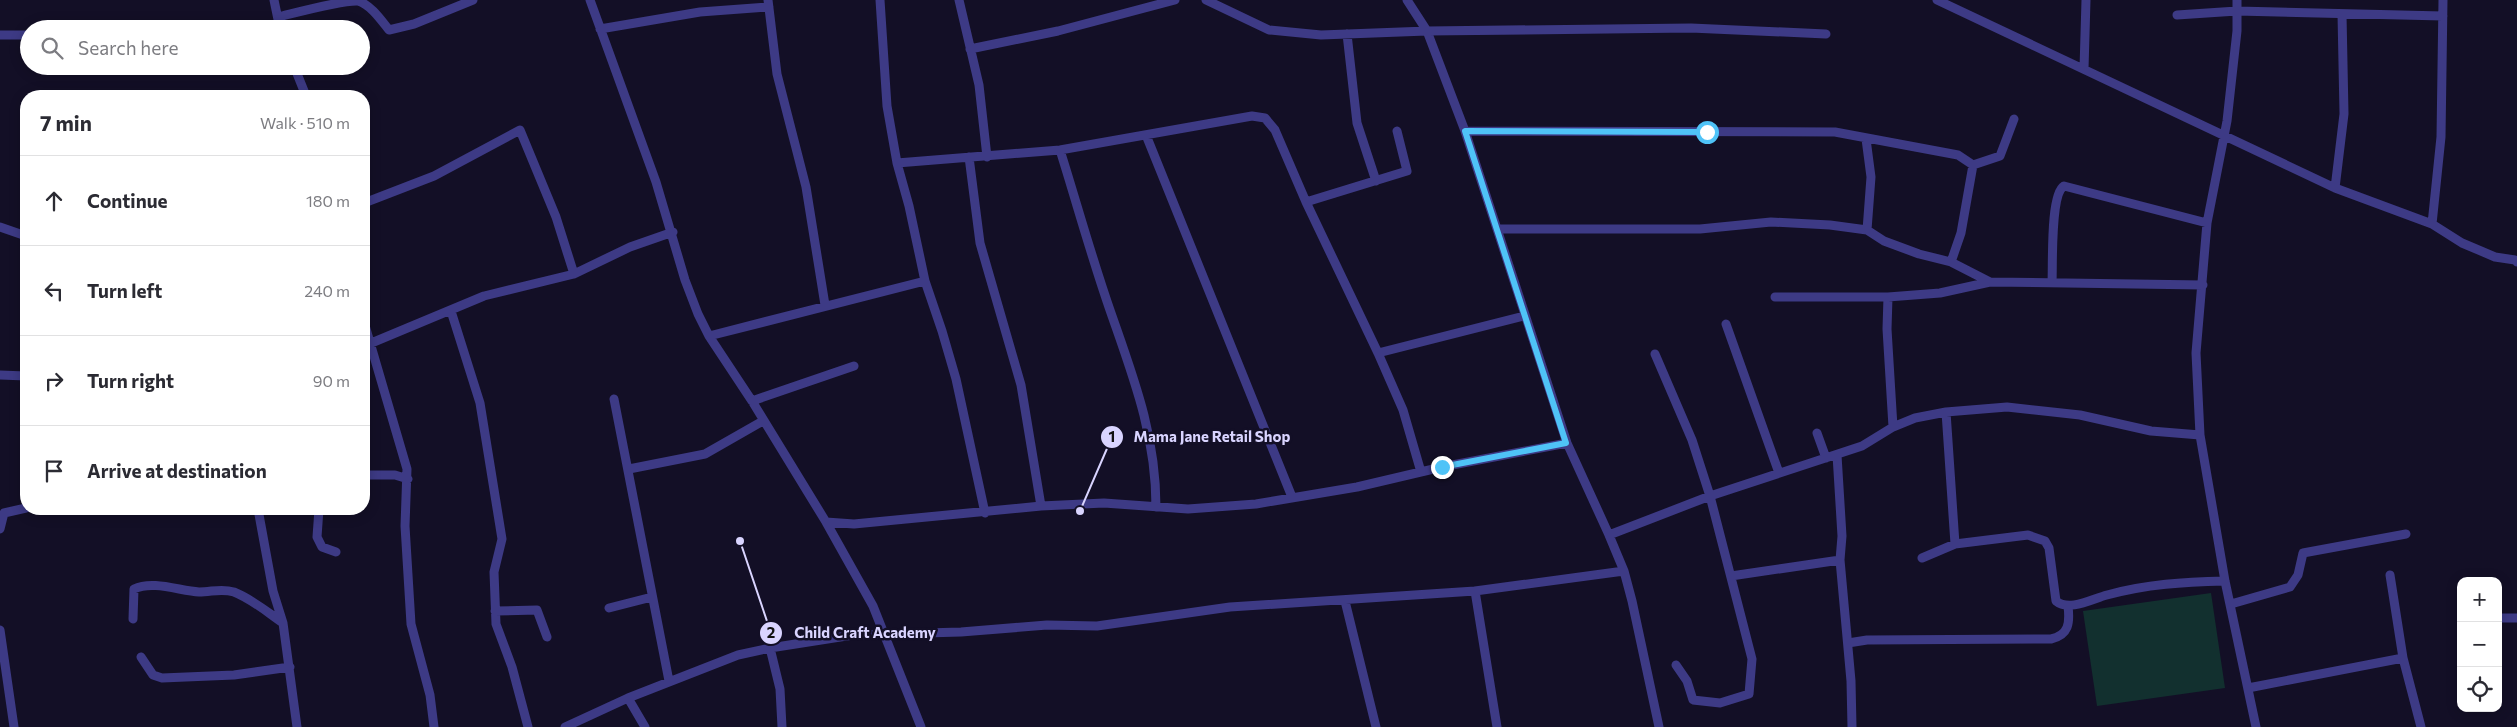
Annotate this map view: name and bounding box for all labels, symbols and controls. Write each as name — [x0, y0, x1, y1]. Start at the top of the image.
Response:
search box — [20, 20, 370, 75]
icon: search — [38, 34, 66, 62]
text: Search here — [78, 36, 178, 59]
text: 7 min — [40, 110, 92, 135]
text: Walk · 510 m — [260, 113, 350, 132]
route start — [1696, 121, 1719, 144]
icon: ahead — [40, 187, 68, 215]
text: Continue — [87, 189, 167, 212]
text: 180 m — [306, 191, 350, 210]
icon: left — [40, 277, 68, 305]
text: Turn left — [87, 279, 162, 302]
text: 240 m — [304, 281, 350, 300]
icon: right — [40, 367, 68, 395]
text: Turn right — [87, 369, 174, 392]
text: 90 m — [313, 371, 350, 390]
callout: Mama Jane Retail Shop — [1099, 422, 1301, 452]
text: 1 — [1109, 427, 1115, 445]
text: Mama Jane Retail Shop — [1134, 427, 1291, 445]
route end — [1431, 456, 1454, 479]
icon: arrive — [40, 457, 68, 485]
text: Arrive at destination — [87, 459, 267, 482]
map controls — [2457, 577, 2502, 712]
button: + — [2457, 577, 2502, 622]
callout: Child Craft Academy — [759, 618, 945, 648]
button: − — [2457, 622, 2502, 667]
text: 2 — [767, 623, 775, 641]
text: Child Craft Academy — [794, 623, 937, 641]
button: locate — [2457, 667, 2502, 712]

